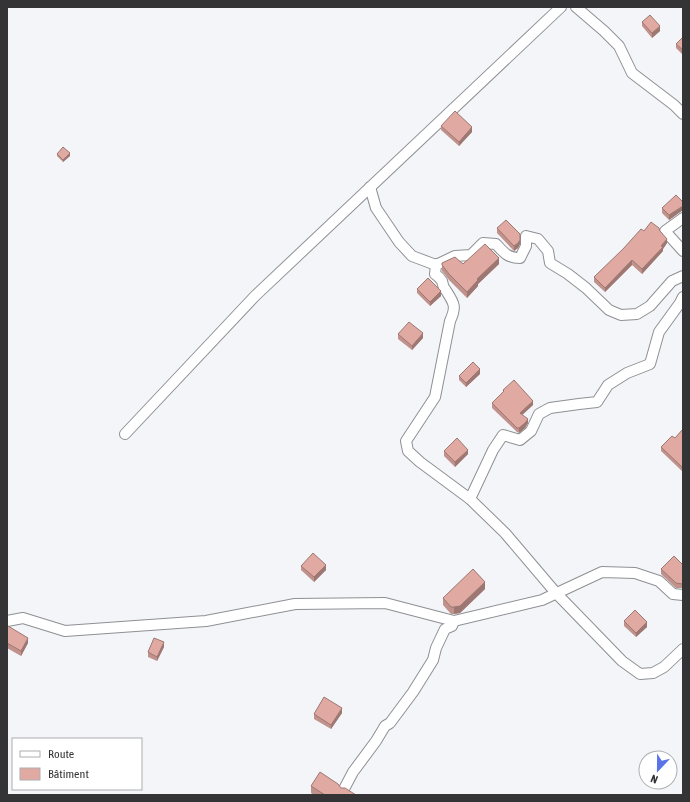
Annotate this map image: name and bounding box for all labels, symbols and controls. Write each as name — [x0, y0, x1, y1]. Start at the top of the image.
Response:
legend — [12, 738, 142, 790]
text: Route — [48, 747, 74, 761]
north arrow — [638, 750, 678, 790]
text: Bâtiment — [48, 767, 89, 781]
text: N — [649, 772, 660, 786]

